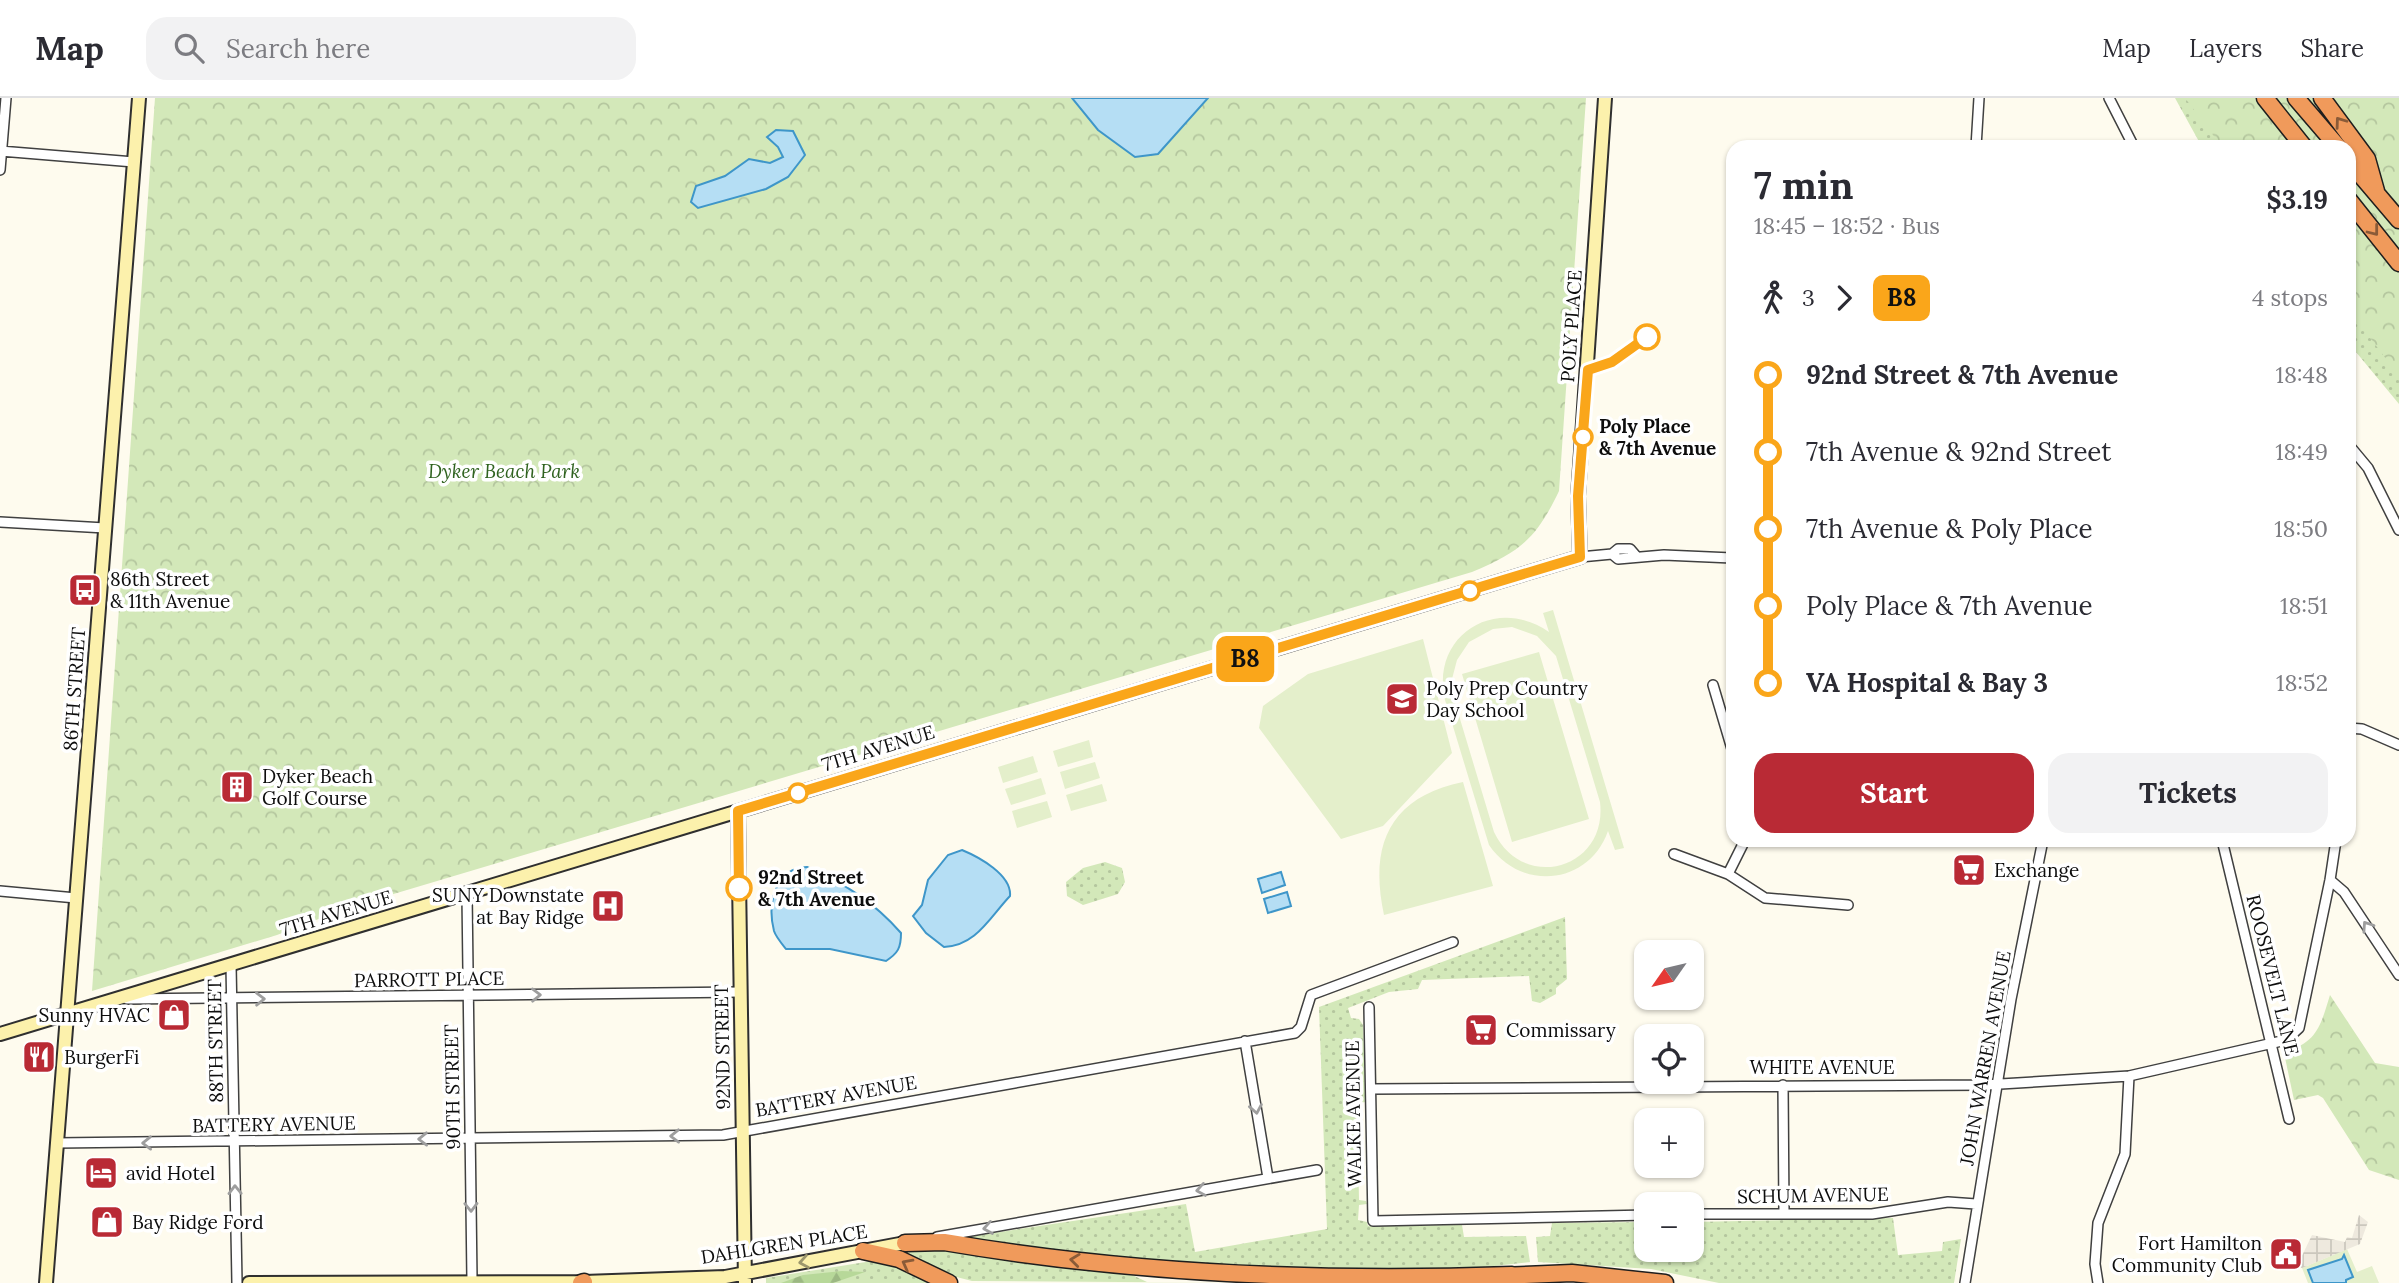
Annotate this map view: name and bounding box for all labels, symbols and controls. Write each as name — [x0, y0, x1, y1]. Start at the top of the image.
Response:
search box — [146, 17, 636, 80]
text: Map — [35, 27, 104, 69]
icon: search — [170, 29, 208, 67]
text: Search here — [226, 32, 370, 65]
text: Map — [2102, 33, 2151, 64]
text: Layers — [2189, 33, 2262, 64]
text: Share — [2300, 33, 2364, 64]
one-way arrow — [2336, 117, 2348, 130]
text: 7 min — [1754, 161, 1853, 209]
text: $3.19 — [2267, 183, 2328, 216]
text: 18:45 – 18:52 · Bus — [1754, 211, 1940, 240]
one-way arrow — [2365, 223, 2378, 236]
street label: POLY PLACE — [1555, 269, 1587, 383]
icon: walk — [1754, 279, 1792, 317]
icon: forward — [1825, 279, 1863, 317]
text: B8 — [1887, 282, 1916, 313]
text: 3 — [1802, 283, 1815, 312]
text: 4 stops — [2252, 283, 2328, 312]
unlabelled marker — [1634, 324, 1660, 350]
text: 92nd Street & 7th Avenue — [1806, 358, 2118, 391]
text: 18:48 — [2276, 360, 2328, 389]
place label: Poly Place & 7th Avenue — [1599, 414, 1716, 460]
marker: Poly Place & 7th Avenue — [1573, 427, 1593, 447]
text: 7th Avenue & 92nd Street — [1806, 435, 2111, 468]
text: 18:49 — [2275, 437, 2328, 466]
park label: Dyker Beach Park — [428, 459, 580, 483]
text: 7th Avenue & Poly Place — [1806, 512, 2093, 545]
text: 18:50 — [2274, 514, 2328, 543]
place label: 86th Street & 11th Avenue — [110, 567, 230, 613]
bus stop icon: 86th Street & 11th Avenue — [66, 571, 104, 609]
unlabelled marker — [1460, 581, 1480, 601]
text: Poly Place & 7th Avenue — [1806, 589, 2093, 622]
text: 18:51 — [2280, 591, 2328, 620]
street label: 86TH STREET — [58, 626, 90, 752]
line badge: B8 — [1214, 636, 1276, 682]
text: B8 — [1230, 643, 1260, 674]
text: VA Hospital & Bay 3 — [1806, 666, 2048, 699]
text: 18:52 — [2276, 668, 2328, 697]
place label: Poly Prep Country Day School — [1426, 676, 1588, 722]
school or university icon: Poly Prep Country Day School — [1383, 680, 1421, 718]
street label: 7TH AVENUE — [819, 719, 937, 777]
button: Start — [1754, 753, 2034, 833]
button: Tickets — [2048, 753, 2328, 833]
place label: Dyker Beach Golf Course — [262, 764, 373, 810]
building icon: Dyker Beach Golf Course — [218, 768, 256, 806]
unlabelled marker — [788, 783, 808, 803]
supermarket icon: Exchange — [1950, 851, 1988, 889]
place label: Exchange — [1994, 858, 2079, 882]
place label: 92nd Street & 7th Avenue — [758, 865, 875, 911]
marker: 92nd Street & 7th Avenue — [726, 875, 752, 901]
place label: SUNY Downstate at Bay Ridge — [432, 883, 584, 929]
street label: 7TH AVENUE — [277, 884, 395, 942]
hospital icon: SUNY Downstate at Bay Ridge — [589, 887, 627, 925]
street label: ROOSEVELT LANE — [2241, 892, 2305, 1058]
one-way arrow — [2362, 921, 2375, 934]
north arrow — [1634, 940, 1704, 1010]
map controls — [1634, 940, 1704, 1262]
street label: JOHN WARREN AVENUE — [1954, 949, 2016, 1168]
street label: PARROTT PLACE — [354, 966, 504, 992]
street label: 88TH STREET — [202, 979, 228, 1103]
street label: 92ND STREET — [709, 984, 735, 1110]
one-way arrow — [531, 987, 542, 1003]
one-way arrow — [255, 991, 265, 1007]
shop icon: Sunny HVAC — [155, 996, 193, 1034]
place label: Sunny HVAC — [39, 1003, 150, 1027]
supermarket icon: Commissary — [1462, 1011, 1500, 1049]
place label: Commissary — [1506, 1018, 1616, 1042]
street label: 90TH STREET — [439, 1024, 465, 1150]
button: locate — [1634, 1024, 1704, 1094]
restaurant icon: BurgerFi — [20, 1038, 58, 1076]
street label: WALKE AVENUE — [1340, 1040, 1366, 1188]
place label: BurgerFi — [64, 1045, 139, 1069]
street label: WHITE AVENUE — [1749, 1055, 1895, 1079]
street label: BATTERY AVENUE — [753, 1070, 919, 1122]
one-way arrow — [1248, 1103, 1263, 1115]
button: + — [1634, 1108, 1704, 1178]
street label: BATTERY AVENUE — [192, 1111, 356, 1137]
one-way arrow — [669, 1128, 680, 1144]
one-way arrow — [417, 1131, 428, 1147]
one-way arrow — [141, 1135, 151, 1151]
hotel icon: avid Hotel — [82, 1154, 120, 1192]
place label: avid Hotel — [126, 1161, 215, 1185]
one-way arrow — [1195, 1182, 1207, 1197]
street label: SCHUM AVENUE — [1737, 1182, 1889, 1208]
one-way arrow — [227, 1185, 243, 1195]
button: − — [1634, 1192, 1704, 1262]
one-way arrow — [463, 1202, 479, 1213]
shop icon: Bay Ridge Ford — [88, 1203, 126, 1241]
place label: Bay Ridge Ford — [132, 1210, 264, 1234]
street label: DAHLGREN PLACE — [699, 1219, 869, 1269]
one-way arrow — [982, 1219, 994, 1234]
place label: Fort Hamilton Community Club — [2112, 1231, 2262, 1277]
public building icon: Fort Hamilton Community Club — [2267, 1235, 2305, 1273]
one-way arrow — [1069, 1253, 1081, 1268]
one-way arrow — [798, 1254, 810, 1269]
one-way arrow — [902, 1259, 914, 1273]

